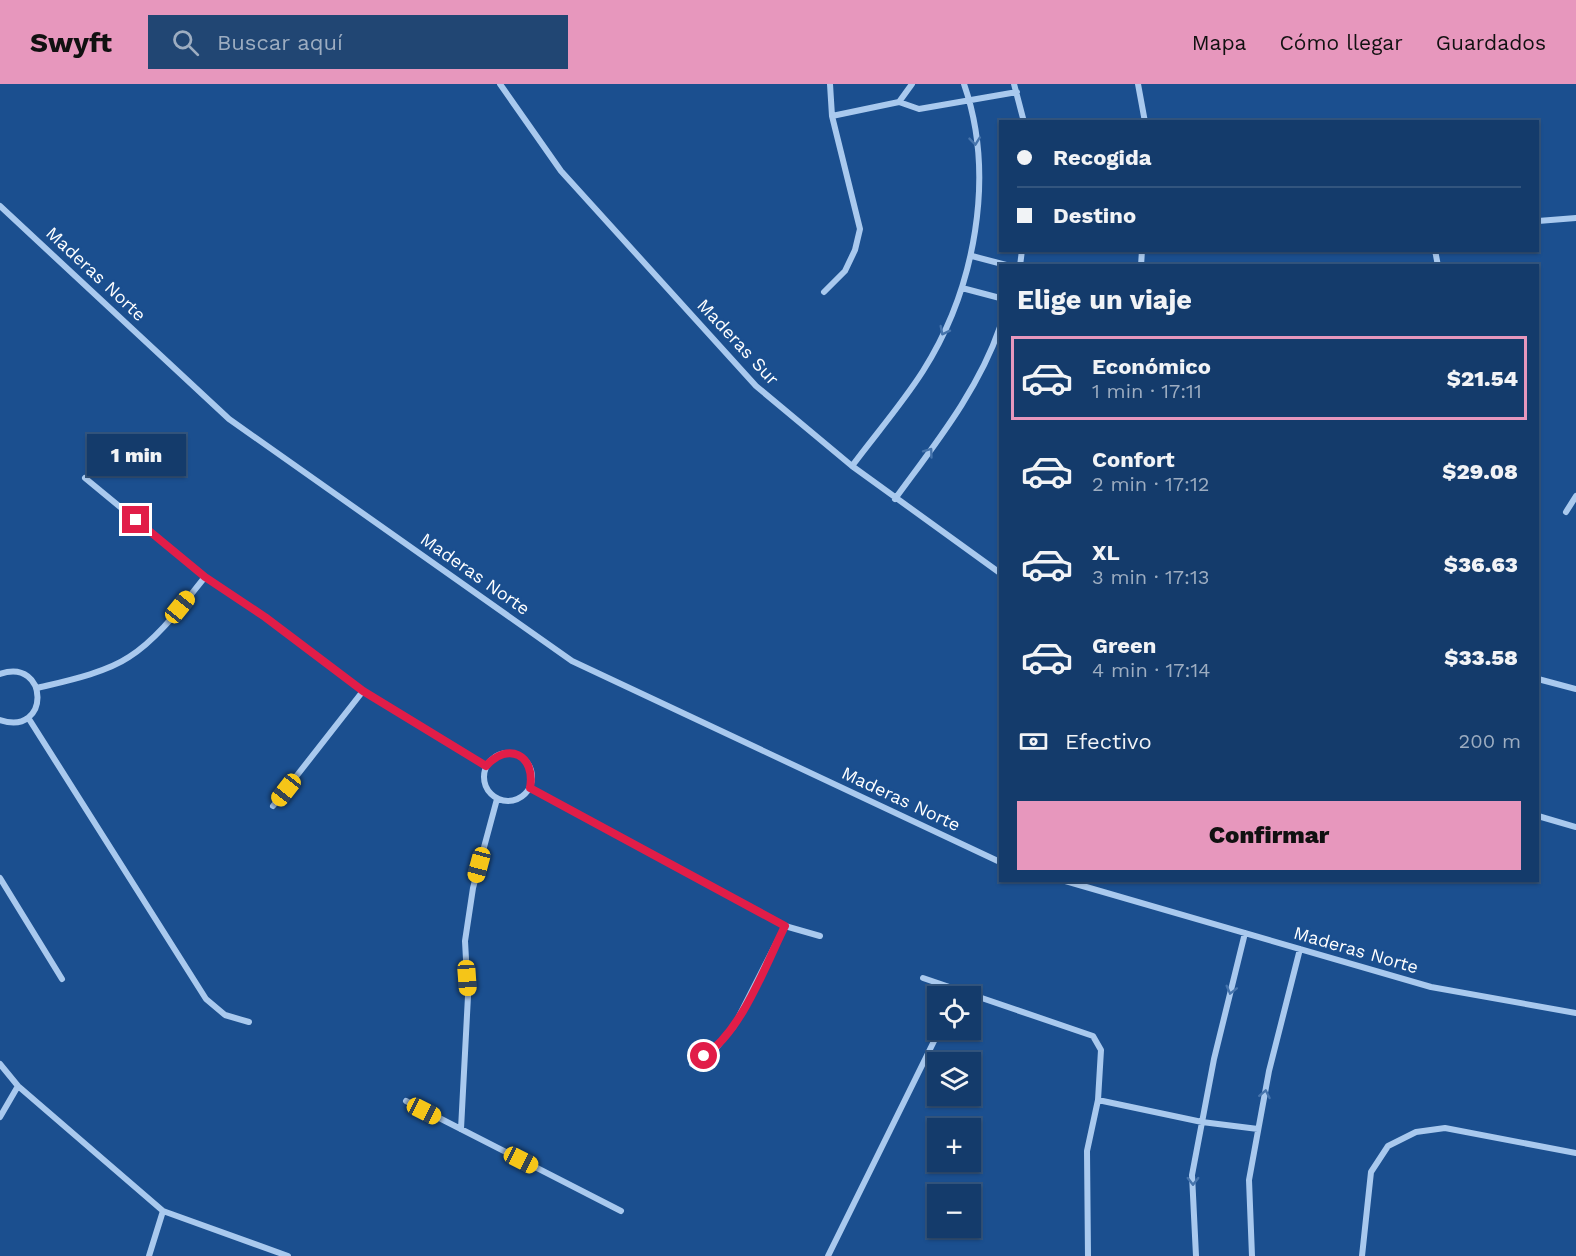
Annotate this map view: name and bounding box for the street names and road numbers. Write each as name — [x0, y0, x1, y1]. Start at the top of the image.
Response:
street label: Maderas Norte — [42, 222, 151, 325]
street label: Maderas Sur — [693, 294, 784, 389]
street label: Maderas Norte — [417, 528, 534, 619]
street label: Maderas Norte — [838, 762, 964, 835]
street label: Maderas Norte — [1291, 922, 1421, 977]

